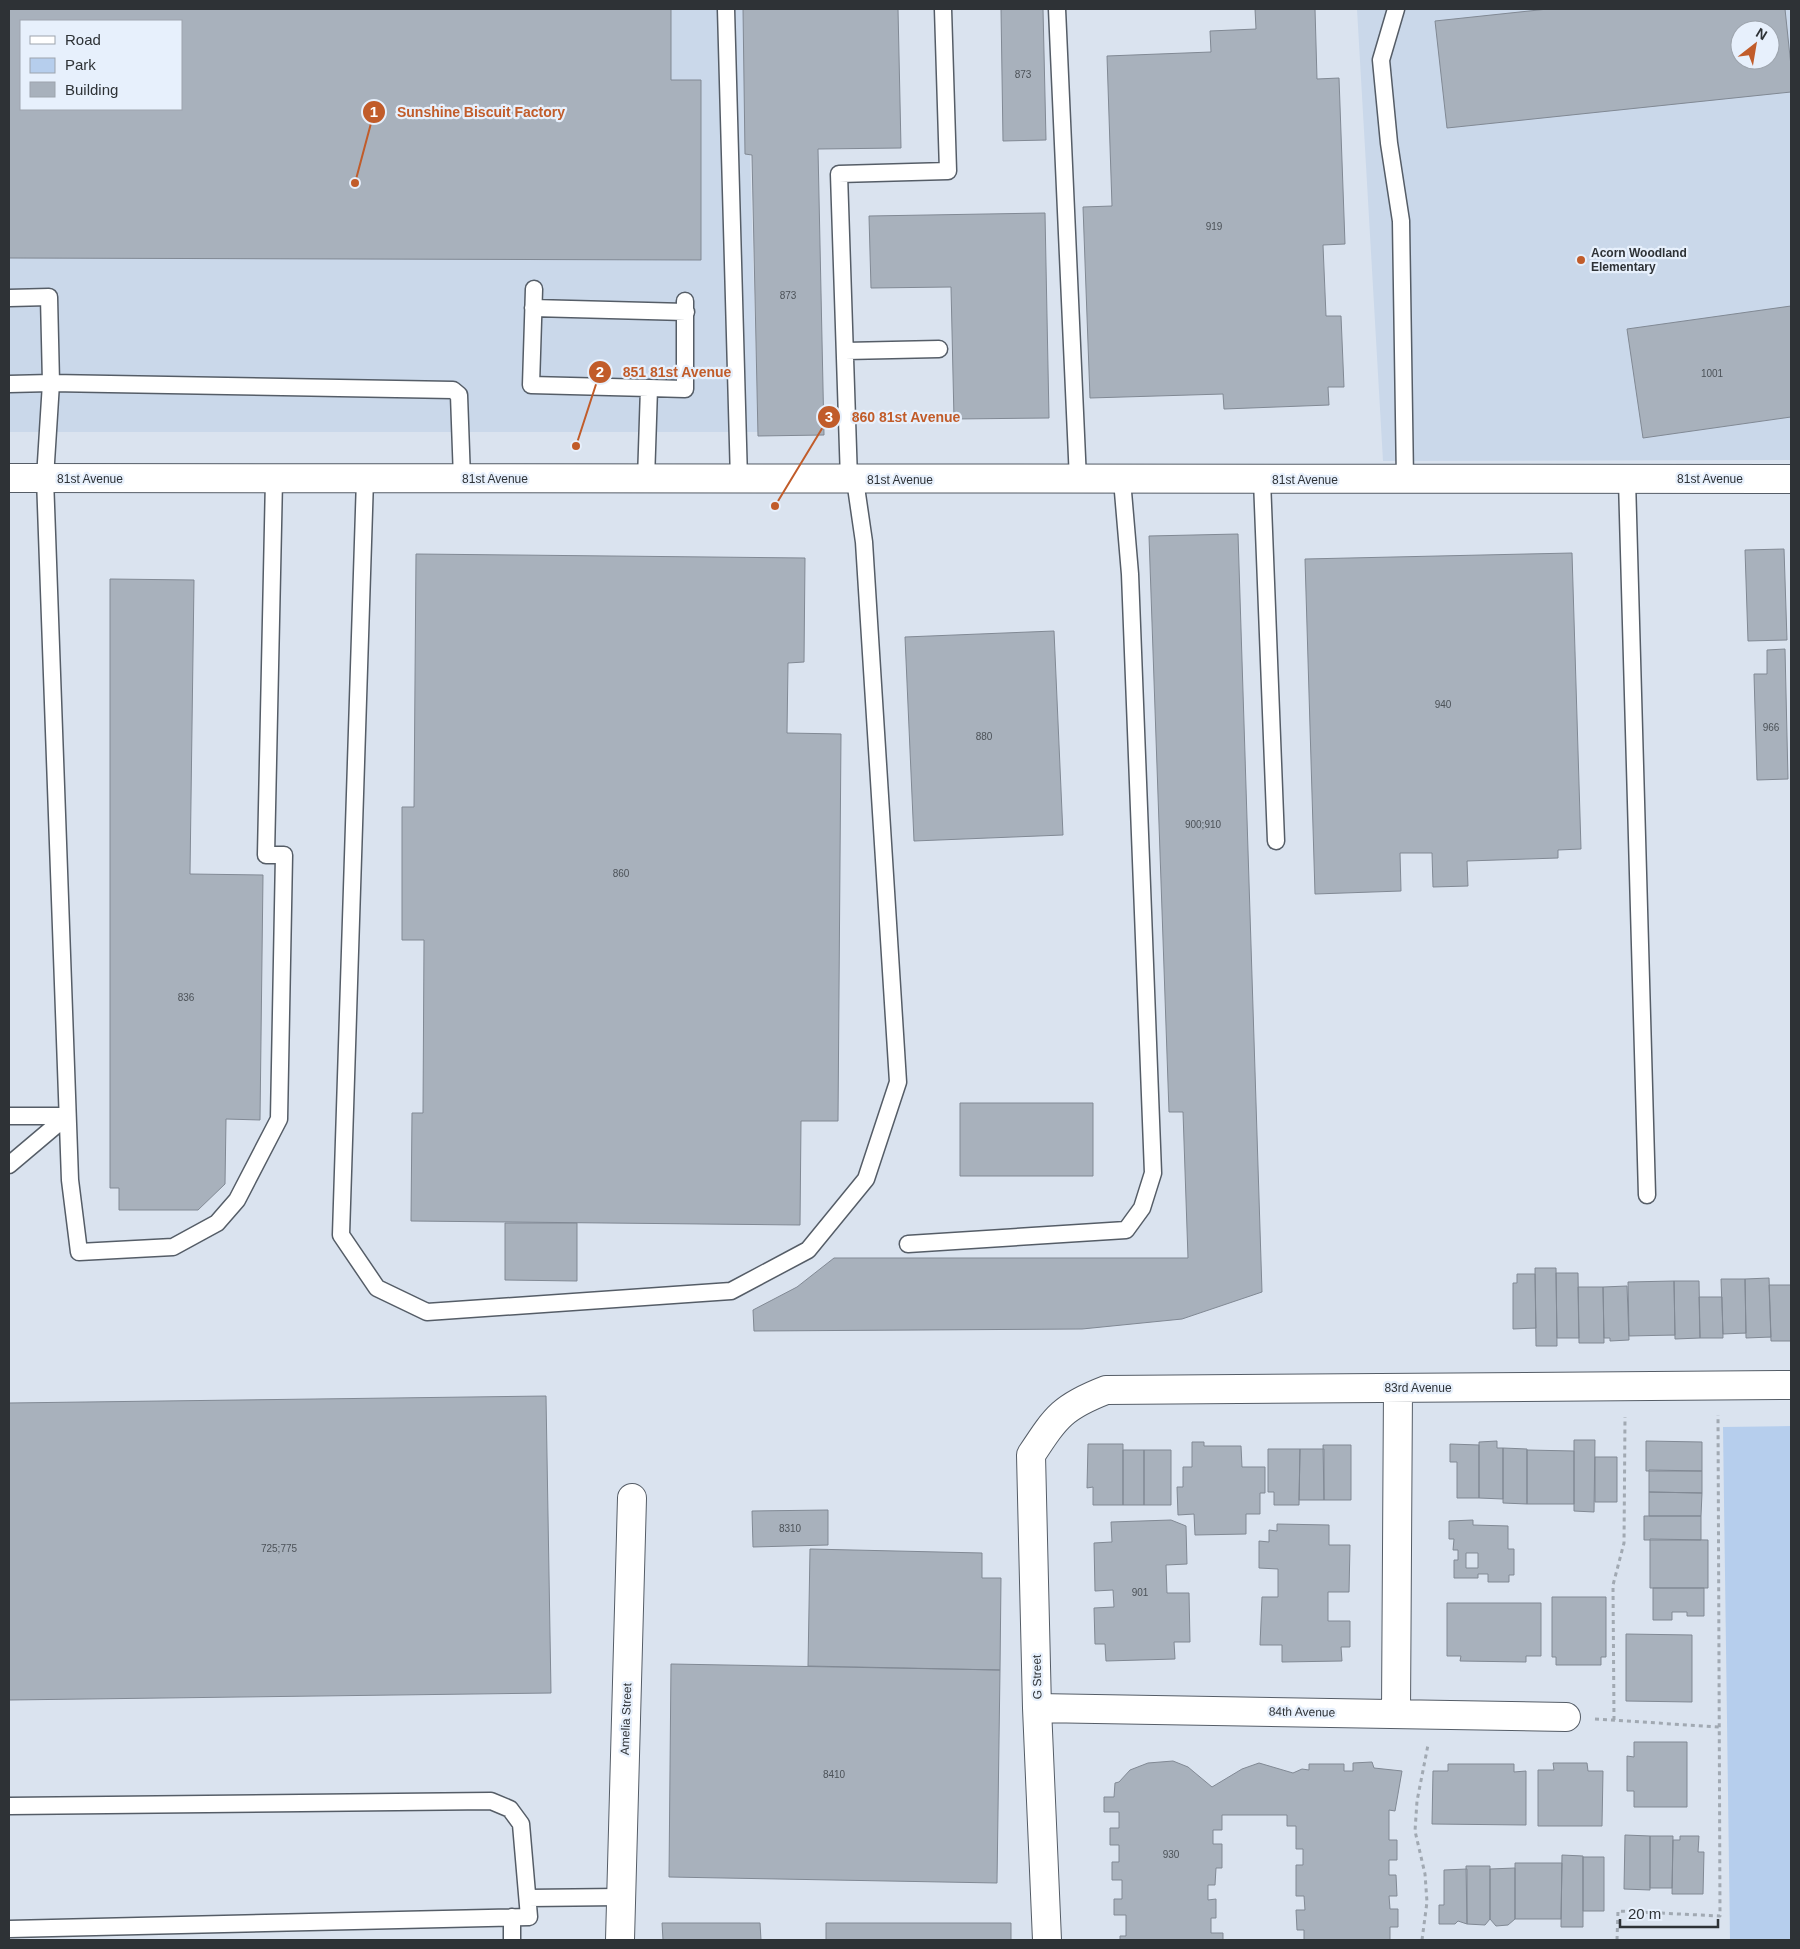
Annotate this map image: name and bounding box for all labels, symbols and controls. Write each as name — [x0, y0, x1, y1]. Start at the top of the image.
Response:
legend — [20, 20, 182, 110]
north arrow — [1730, 20, 1780, 70]
text: N — [1753, 24, 1770, 43]
text: Road — [65, 31, 101, 48]
text: Park — [65, 56, 96, 73]
house number: 873 — [1015, 69, 1032, 80]
text: Building — [65, 81, 118, 98]
callout: Sunshine Biscuit Factory — [362, 97, 575, 126]
text: 1 — [370, 103, 378, 120]
text: Sunshine Biscuit Factory — [397, 104, 565, 120]
house number: 919 — [1206, 221, 1223, 232]
place label: Acorn Woodland Elementary — [1591, 246, 1687, 274]
marker: Acorn Woodland Elementary — [1575, 254, 1587, 266]
house number: 873 — [780, 290, 797, 301]
callout: 851 81st Avenue — [587, 357, 741, 386]
text: 2 — [596, 363, 604, 380]
text: 851 81st Avenue — [623, 364, 732, 380]
house number: 1001 — [1701, 368, 1724, 379]
callout: 860 81st Avenue — [816, 402, 971, 431]
text: 3 — [825, 408, 833, 425]
text: 860 81st Avenue — [852, 409, 961, 425]
street label: 81st Avenue — [57, 472, 123, 486]
street label: 81st Avenue — [462, 472, 528, 486]
street label: 81st Avenue — [1677, 472, 1743, 486]
street label: 81st Avenue — [867, 473, 933, 487]
street label: 81st Avenue — [1272, 473, 1338, 487]
house number: 940 — [1435, 699, 1452, 710]
house number: 966 — [1763, 722, 1780, 733]
house number: 880 — [976, 731, 993, 742]
house number: 900;910 — [1185, 819, 1222, 830]
house number: 860 — [613, 868, 630, 879]
house number: 836 — [178, 992, 195, 1003]
street label: 83rd Avenue — [1384, 1381, 1452, 1395]
house number: 8310 — [779, 1523, 802, 1534]
house number: 725;775 — [261, 1543, 298, 1554]
house number: 901 — [1132, 1587, 1149, 1598]
street label: G Street — [1030, 1654, 1044, 1699]
street label: Amelia Street — [618, 1682, 634, 1755]
street label: 84th Avenue — [1269, 1704, 1336, 1720]
house number: 8410 — [823, 1769, 846, 1780]
house number: 930 — [1163, 1849, 1180, 1860]
scale bar — [1620, 1896, 1718, 1928]
text: 20 m — [1628, 1905, 1661, 1922]

